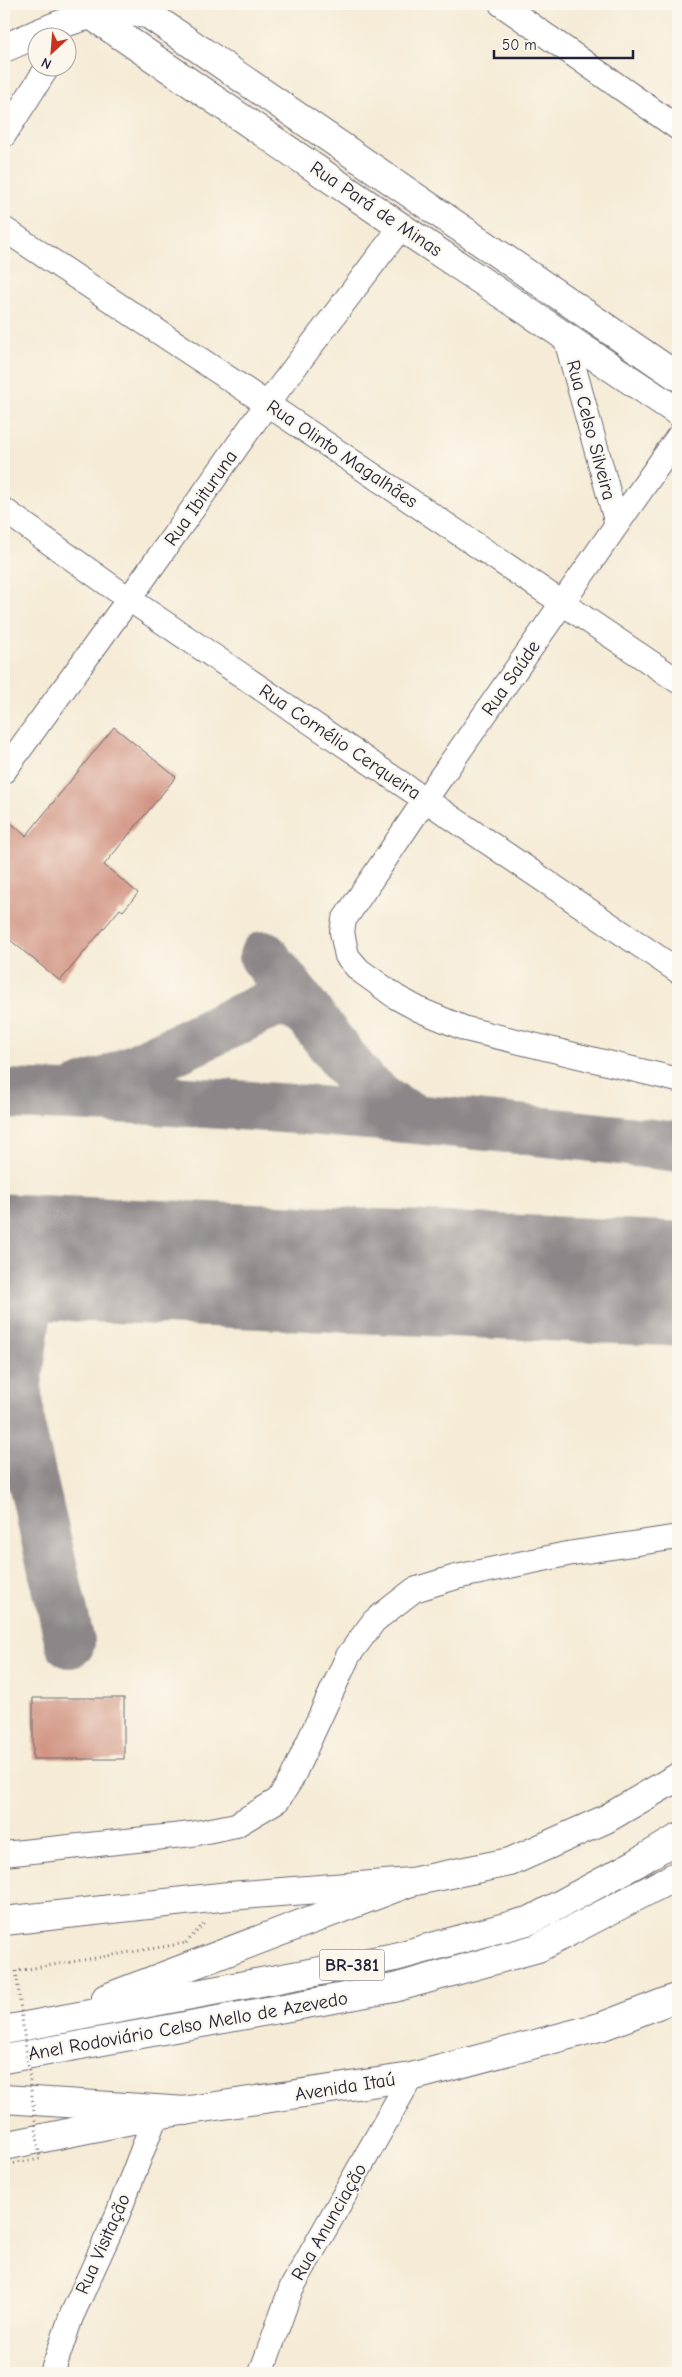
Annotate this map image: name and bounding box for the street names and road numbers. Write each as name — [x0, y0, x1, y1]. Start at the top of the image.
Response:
street label: Rua Pará de Minas — [306, 157, 446, 261]
street label: Rua Celso Silveira — [562, 358, 620, 502]
street label: Rua Olinto Magalhães — [263, 395, 422, 513]
street label: Rua Ibituruna — [160, 446, 242, 550]
street label: Rua Saúde — [477, 636, 545, 720]
street label: Rua Cornélio Cerqueira — [255, 680, 425, 804]
road number: BR-381 — [320, 1950, 384, 1980]
street label: Anel Rodoviário Celso Mello de Azevedo — [26, 1987, 350, 2065]
street label: Avenida Itaú — [293, 2068, 397, 2106]
street label: Rua Anunciação — [287, 2160, 371, 2284]
street label: Rua Visitação — [71, 2190, 135, 2298]

